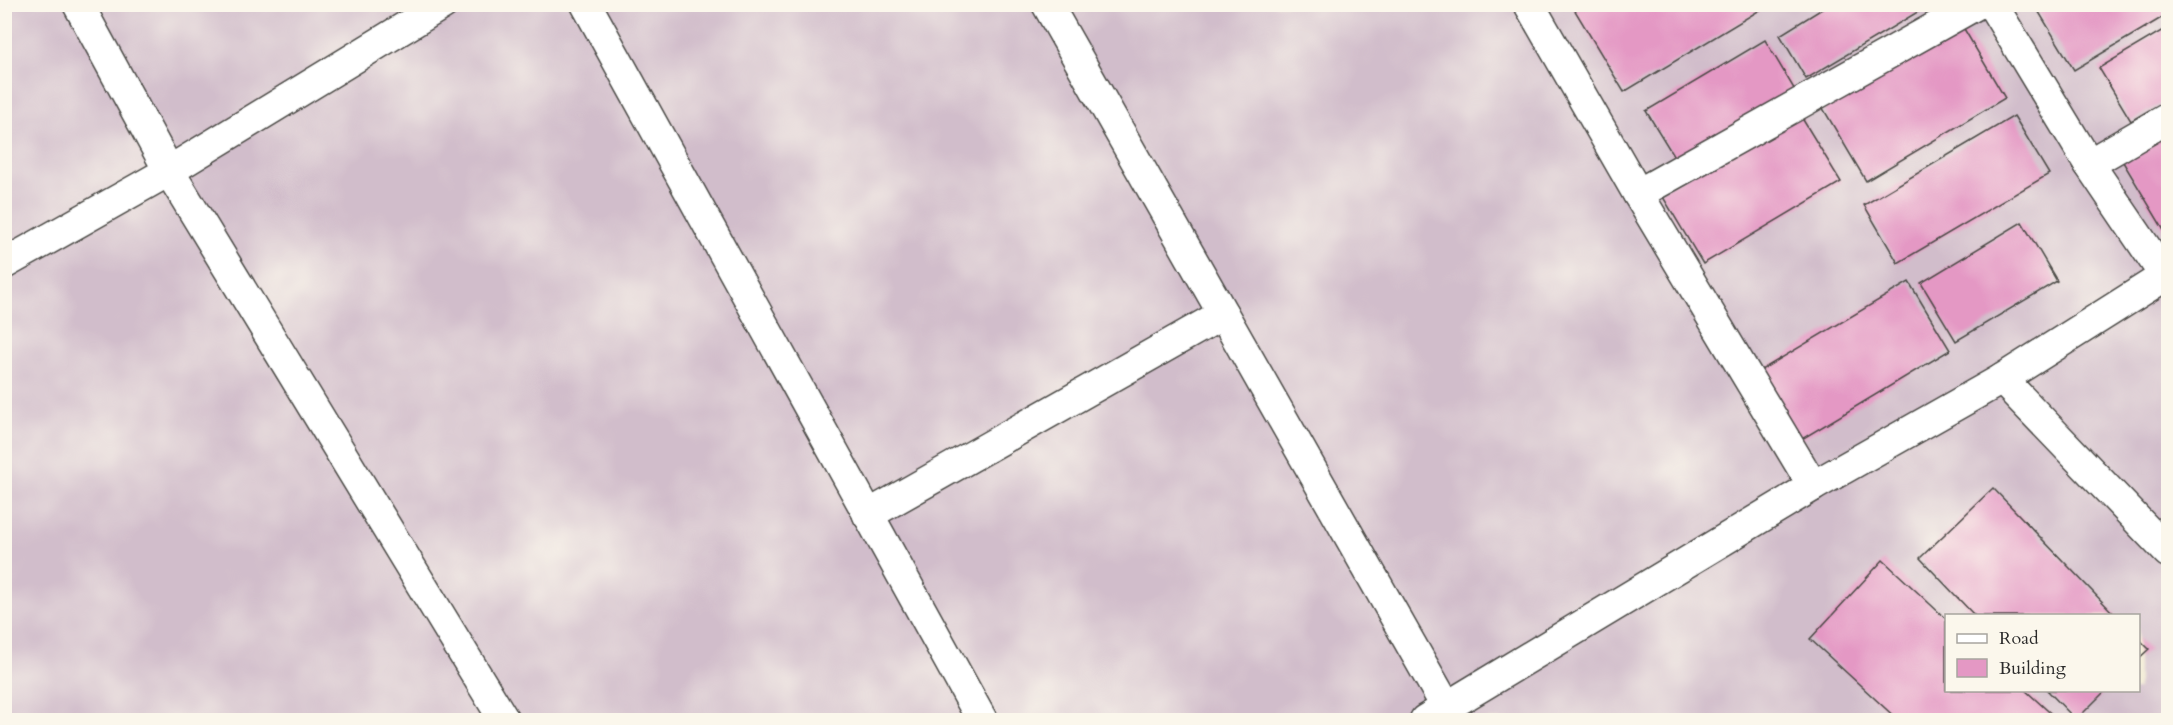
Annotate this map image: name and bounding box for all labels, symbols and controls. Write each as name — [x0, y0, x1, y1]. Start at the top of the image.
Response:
legend — [1945, 614, 2140, 692]
text: Road — [1999, 626, 2039, 651]
text: Building — [1999, 656, 2067, 681]

